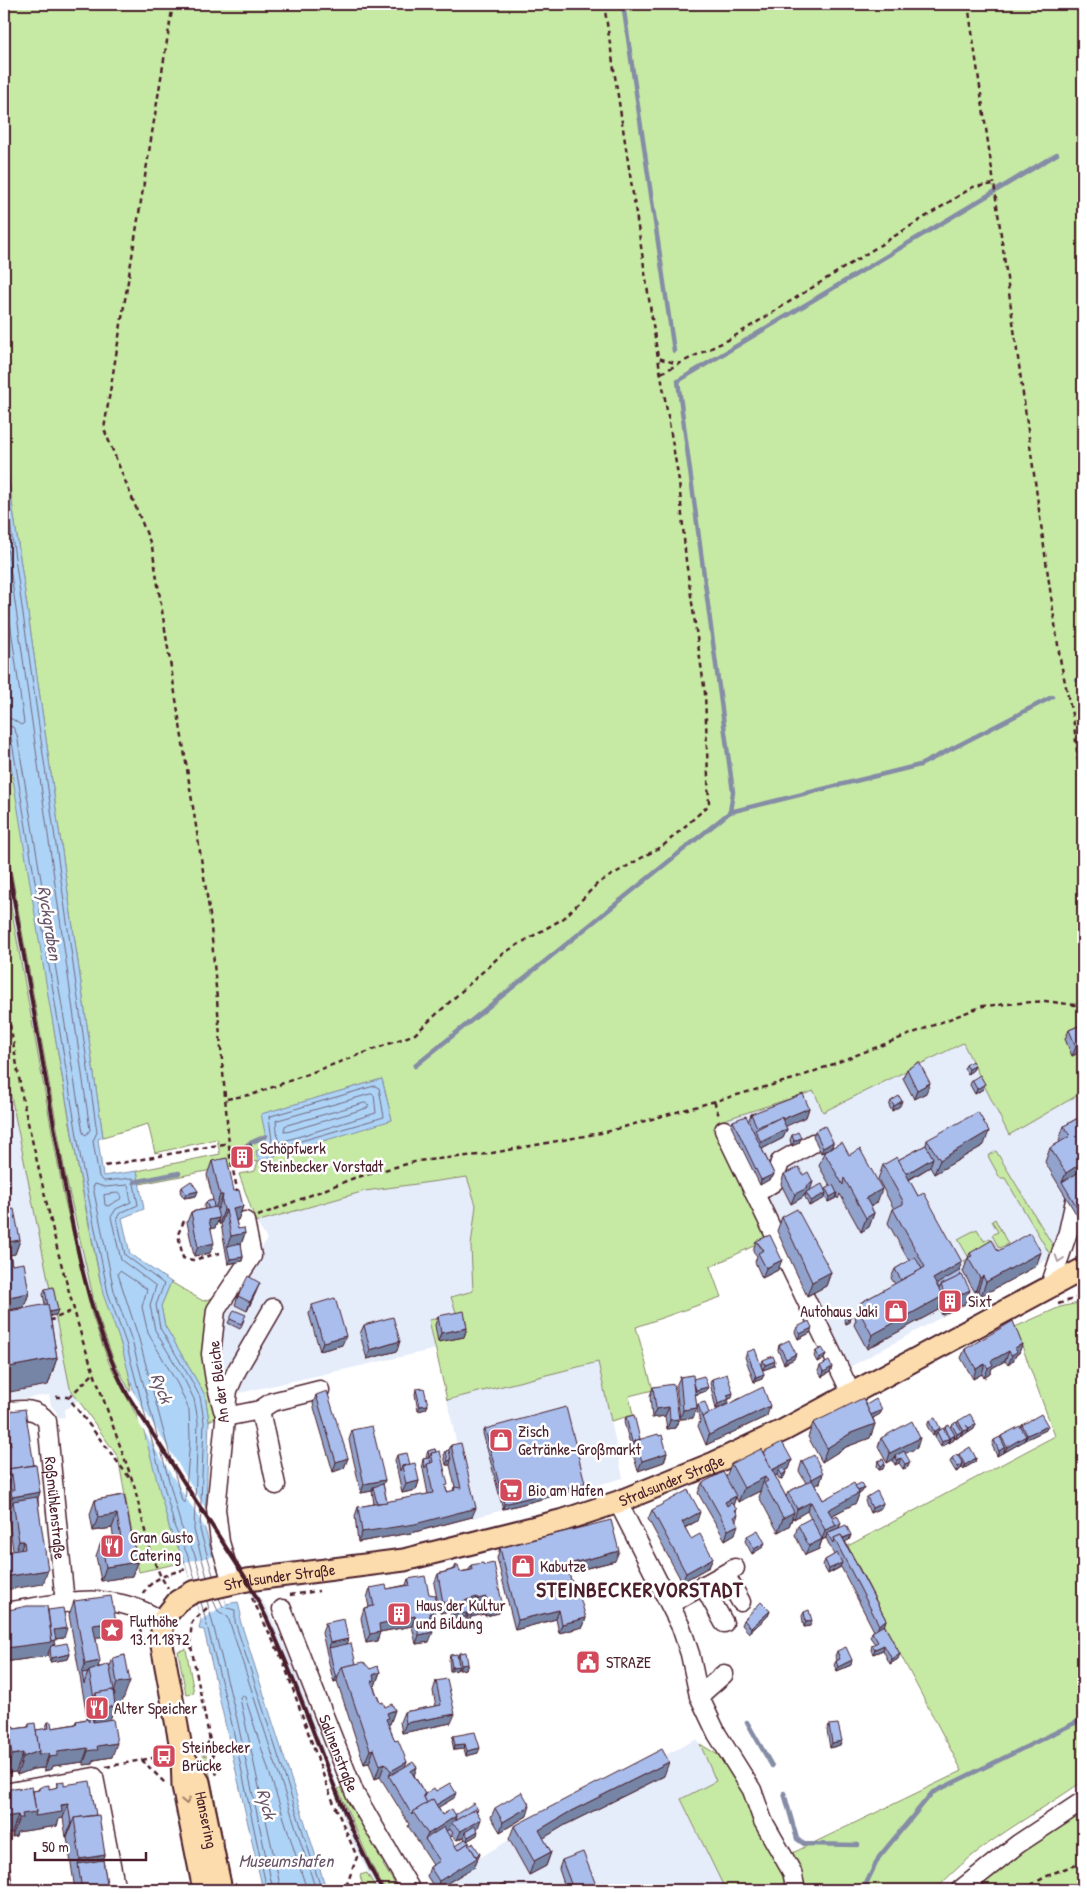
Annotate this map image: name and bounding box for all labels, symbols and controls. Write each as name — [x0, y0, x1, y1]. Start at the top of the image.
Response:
water label: Ryckgraben — [32, 884, 69, 964]
place label: Schöpfwerk Steinbecker Vorstadt — [260, 1137, 384, 1177]
building icon: Schöpfwerk Steinbecker Vorstadt — [229, 1144, 255, 1170]
one-way arrow — [1055, 1254, 1065, 1263]
building icon: Sixt — [937, 1288, 963, 1314]
place label: Sixt — [968, 1290, 992, 1312]
shop icon: Autohaus Jaki — [883, 1298, 909, 1324]
place label: Autohaus Jaki — [800, 1300, 878, 1322]
street label: An der Bleiche — [202, 1339, 234, 1424]
water label: Ryck — [145, 1369, 180, 1408]
place label: Zisch Getränke-Großmarkt — [518, 1420, 641, 1460]
shop icon: Zisch Getränke-Großmarkt — [488, 1427, 514, 1453]
street label: Stralsunder Straße — [615, 1449, 728, 1512]
street label: Roßmühlenstraße — [40, 1456, 72, 1561]
supermarket icon: Bio am Hafen — [498, 1477, 524, 1503]
place label: Bio am Hafen — [528, 1479, 604, 1501]
place label: Gran Gusto Catering — [130, 1526, 194, 1566]
restaurant icon: Gran Gusto Catering — [99, 1533, 125, 1559]
shop icon: Kabutze — [510, 1553, 536, 1579]
place label: Kabutze — [540, 1555, 587, 1577]
street label: Stralsunder Straße — [222, 1558, 337, 1596]
district label: STEINBECKERVORSTADT — [536, 1575, 744, 1604]
place label: Haus der Kultur und Bildung — [416, 1594, 506, 1634]
building icon: Haus der Kultur und Bildung — [386, 1601, 412, 1627]
place label: Fluthöhe 13.11.1872 — [129, 1610, 190, 1650]
place icon: Fluthöhe 13.11.1872 — [99, 1617, 125, 1643]
public building icon: STRAZE — [575, 1649, 601, 1675]
place label: STRAZE — [606, 1651, 651, 1673]
restaurant icon: Alter Speicher — [84, 1695, 110, 1721]
place label: Alter Speicher — [114, 1697, 197, 1719]
street label: Salinenstraße — [314, 1711, 364, 1796]
place label: Steinbecker Brücke — [182, 1736, 250, 1776]
bus stop icon: Steinbecker Brücke — [151, 1743, 177, 1769]
water label: Ryck — [251, 1786, 283, 1823]
street label: Hansering — [190, 1789, 223, 1850]
one-way arrow — [181, 1797, 191, 1806]
scale bar — [35, 1829, 146, 1861]
text: 50 m — [42, 1836, 69, 1857]
water label: Museumshafen — [239, 1848, 335, 1873]

